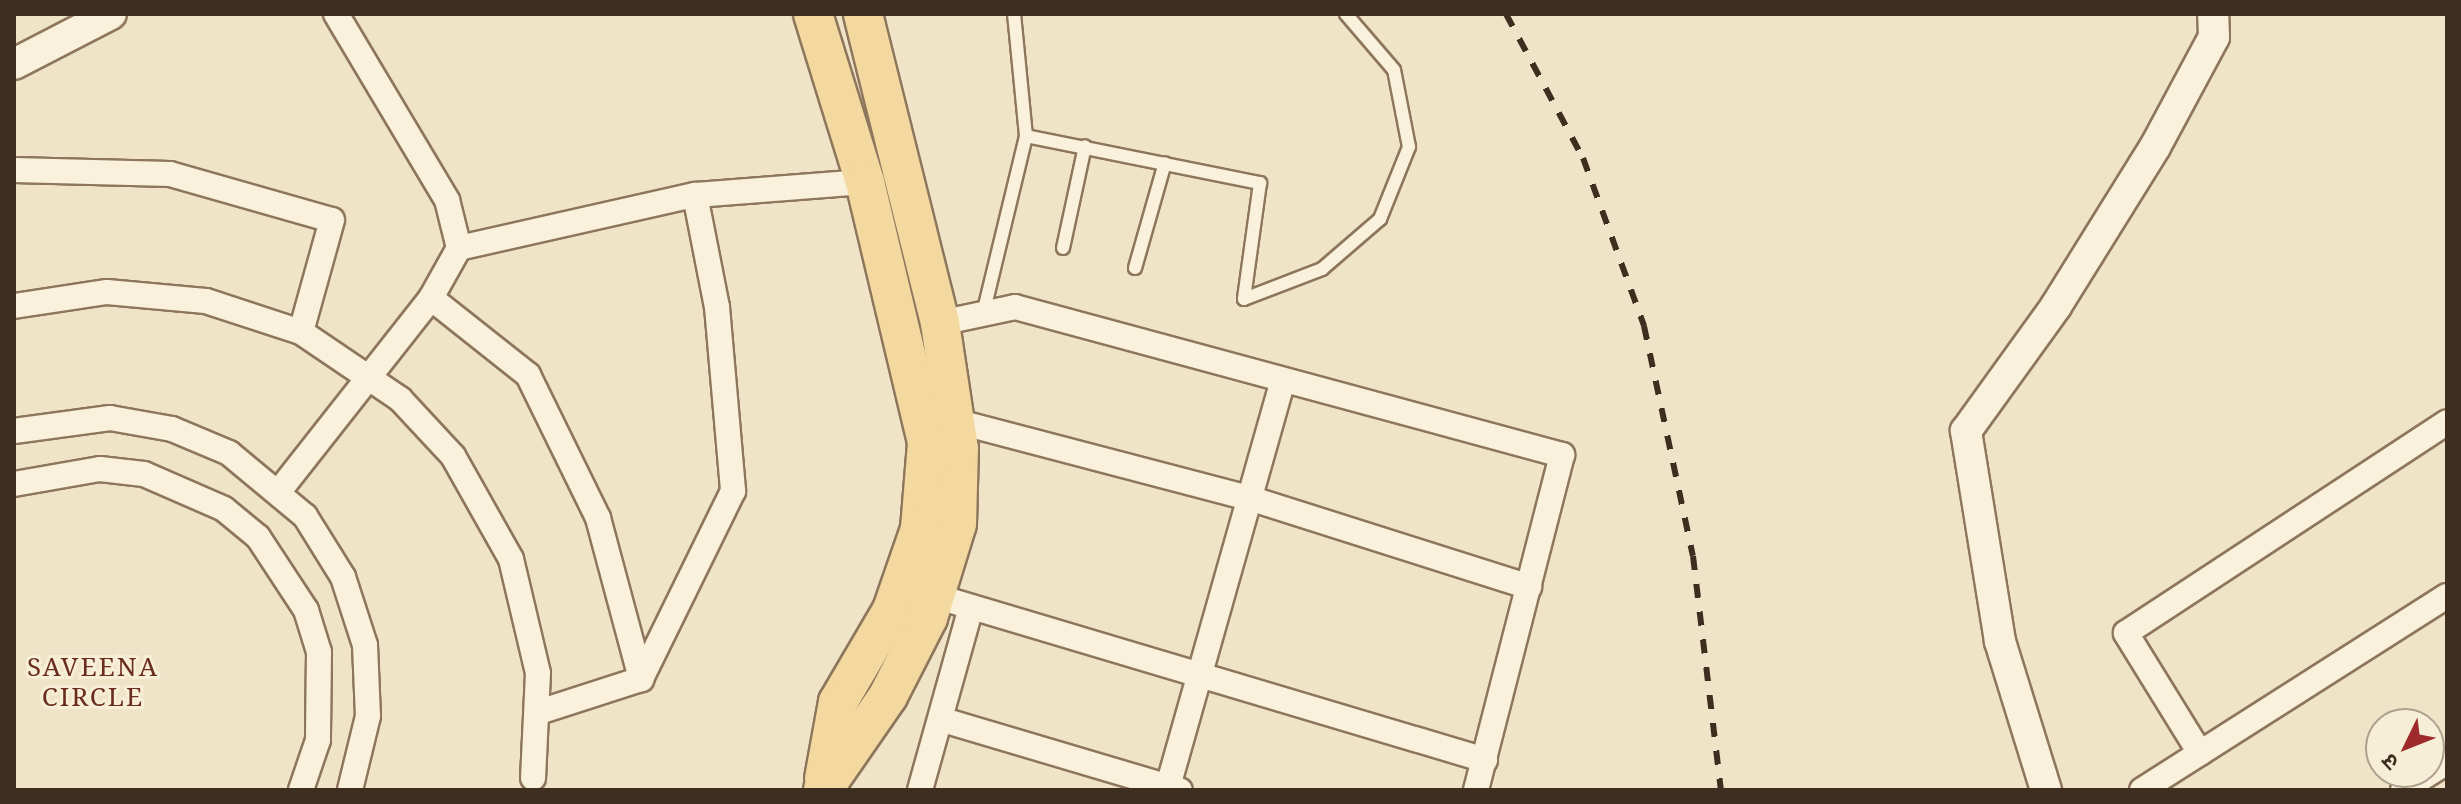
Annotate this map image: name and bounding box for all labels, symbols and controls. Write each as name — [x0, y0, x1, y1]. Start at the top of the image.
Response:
district label: SAVEENA CIRCLE — [27, 651, 159, 712]
north arrow — [2365, 708, 2445, 788]
text: उ — [2374, 748, 2404, 778]

